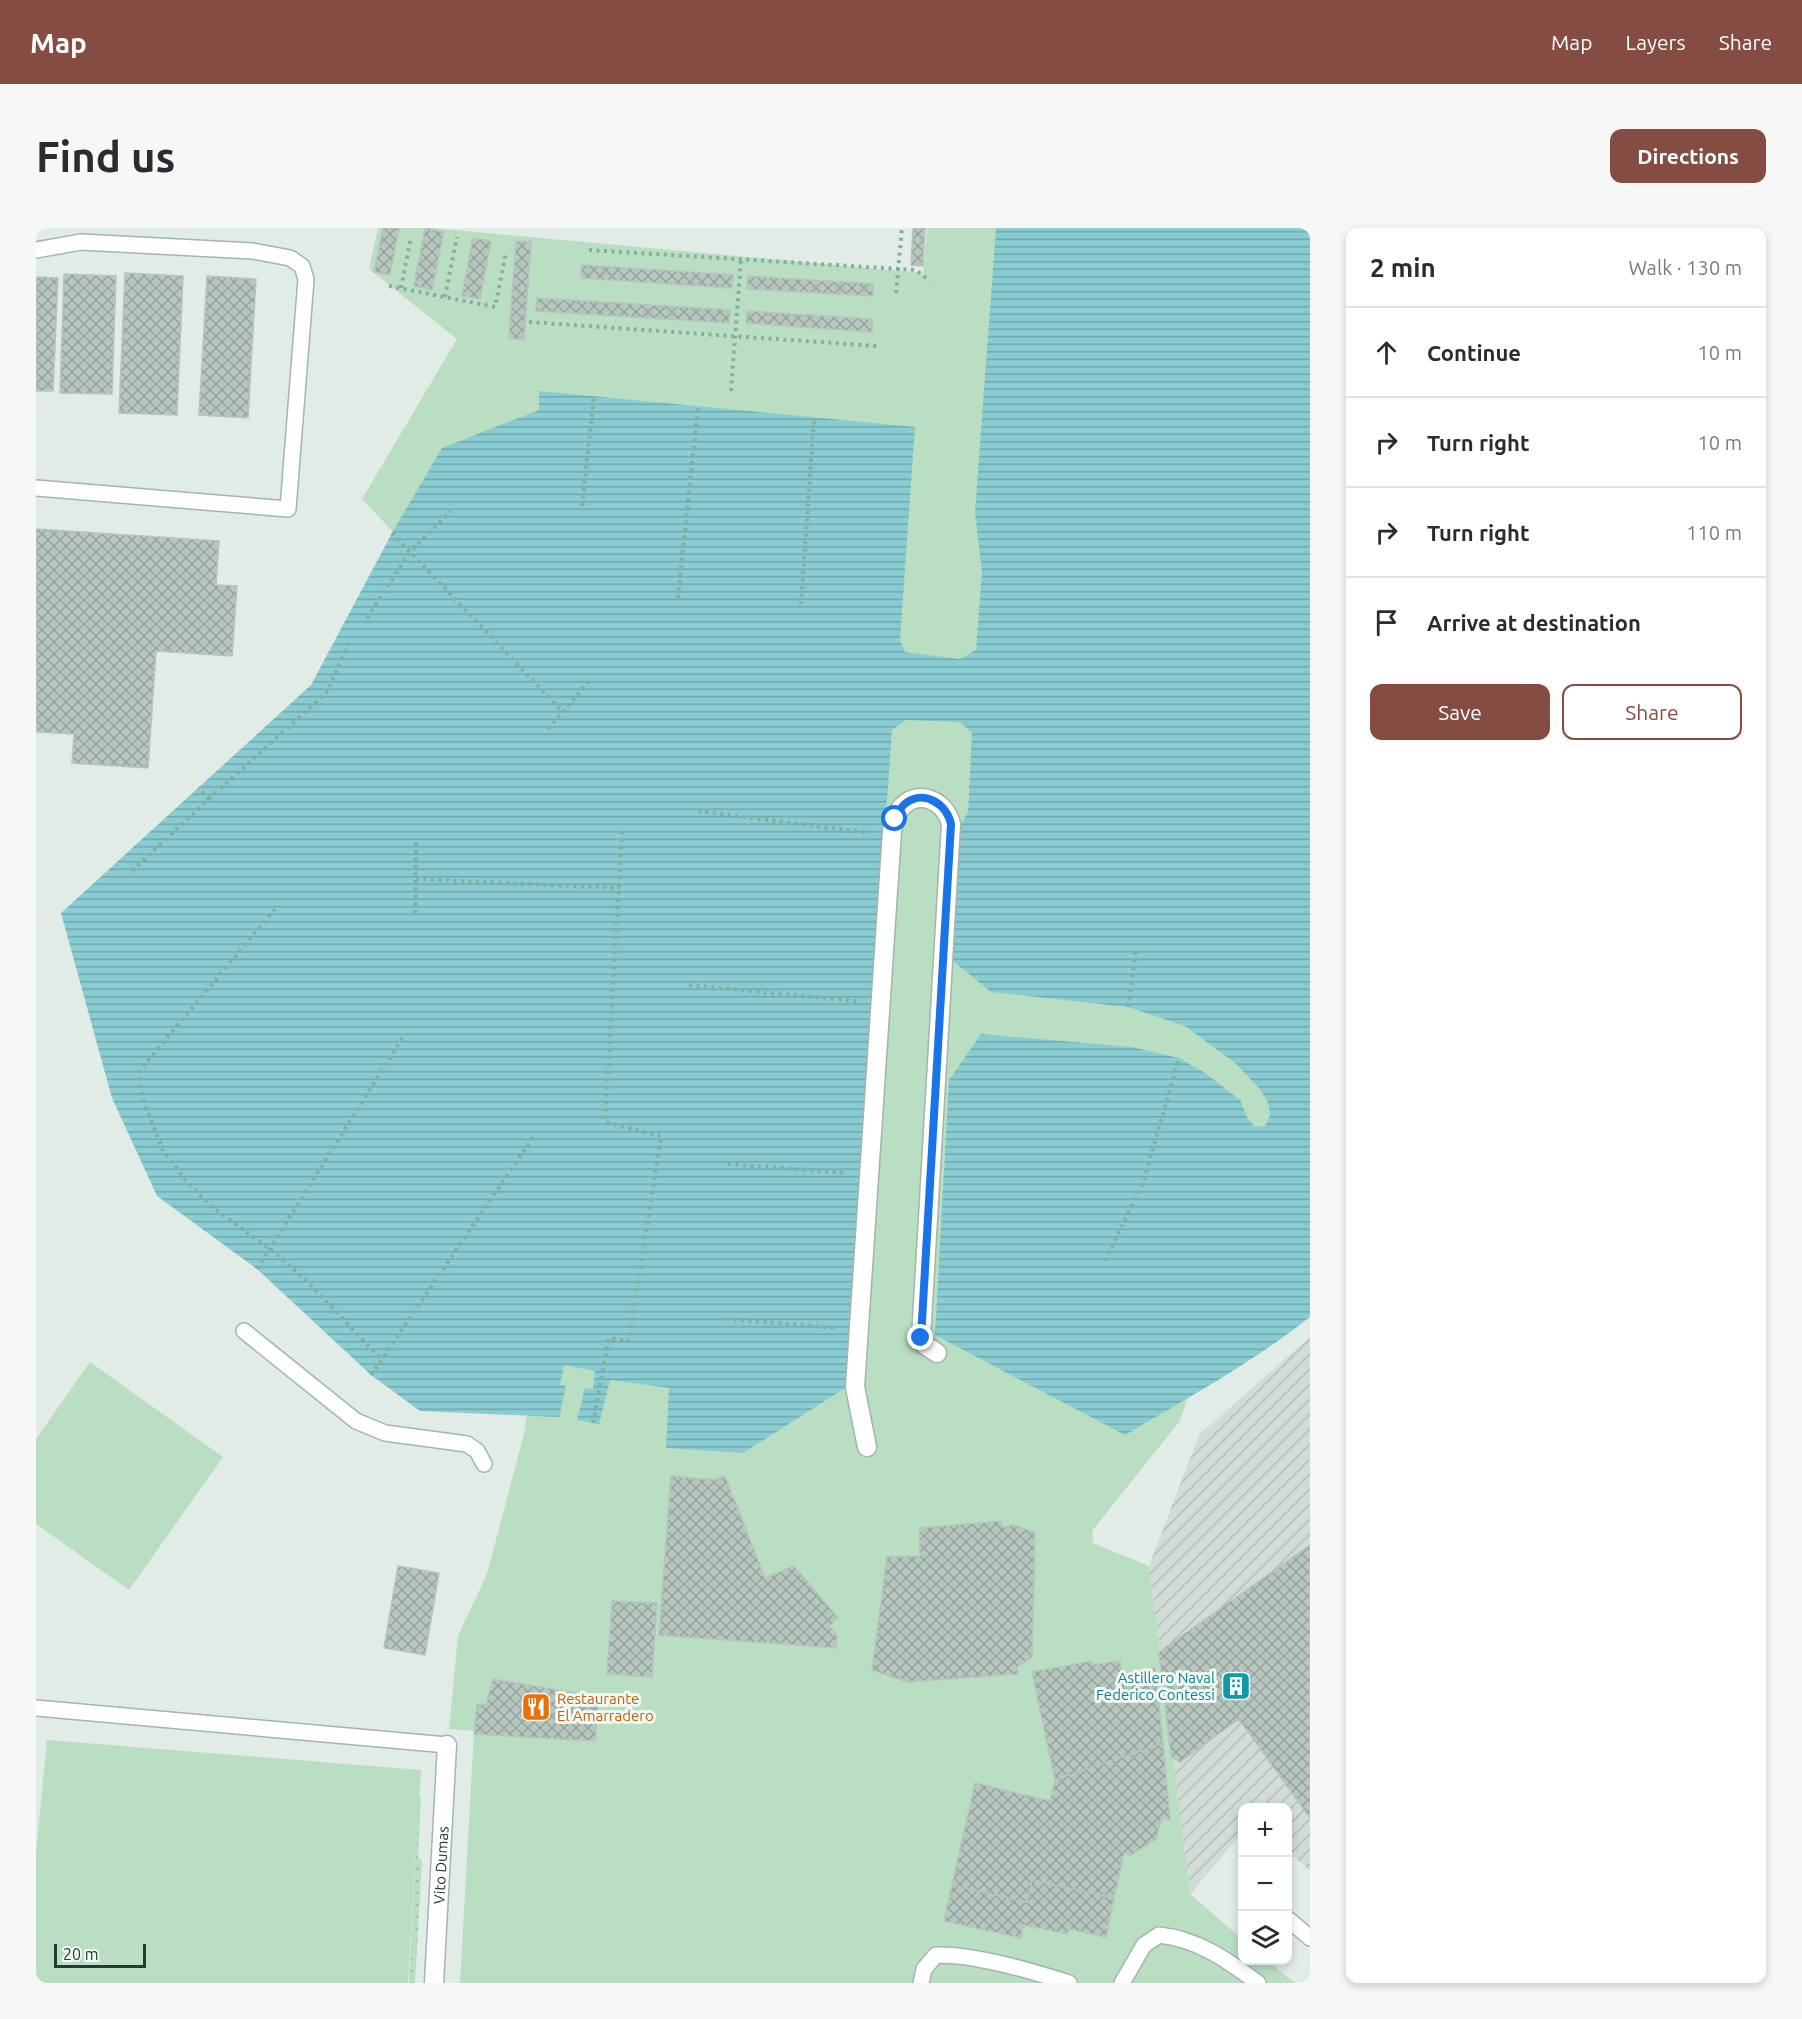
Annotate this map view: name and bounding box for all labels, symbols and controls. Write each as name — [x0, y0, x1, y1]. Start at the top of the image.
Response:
text: Map — [30, 27, 87, 58]
text: Map — [1551, 30, 1592, 54]
text: Layers — [1625, 30, 1686, 54]
text: Share — [1719, 30, 1772, 54]
button: Directions — [1610, 129, 1766, 183]
text: Find us — [36, 133, 175, 180]
text: 2 min — [1370, 253, 1436, 282]
text: Walk · 130 m — [1629, 256, 1742, 279]
icon: ahead — [1370, 336, 1403, 369]
text: Continue — [1427, 340, 1521, 365]
text: 10 m — [1698, 341, 1742, 364]
icon: right — [1370, 426, 1403, 459]
text: Turn right — [1427, 430, 1529, 455]
text: 10 m — [1698, 431, 1742, 454]
icon: right — [1370, 516, 1403, 549]
text: Turn right — [1427, 520, 1529, 545]
text: 110 m — [1686, 521, 1742, 544]
icon: arrive — [1370, 606, 1403, 639]
text: Arrive at destination — [1427, 610, 1641, 635]
button: Save — [1370, 684, 1550, 740]
button: Share — [1562, 684, 1742, 740]
route start — [881, 805, 907, 831]
route end — [907, 1324, 933, 1350]
place label: Astillero Naval Federico Contessi — [1096, 1669, 1215, 1703]
building icon: Astillero Naval Federico Contessi — [1220, 1670, 1252, 1702]
place label: Restaurante El Amarradero — [557, 1690, 654, 1724]
restaurant icon: Restaurante El Amarradero — [520, 1691, 552, 1723]
map controls — [1238, 1803, 1292, 1965]
button: + — [1238, 1803, 1292, 1857]
street label: Vito Dumas — [430, 1826, 451, 1905]
button: − — [1238, 1857, 1292, 1911]
button: layers — [1238, 1911, 1292, 1965]
scale bar — [54, 1941, 146, 1968]
text: 20 m — [63, 1945, 99, 1963]

